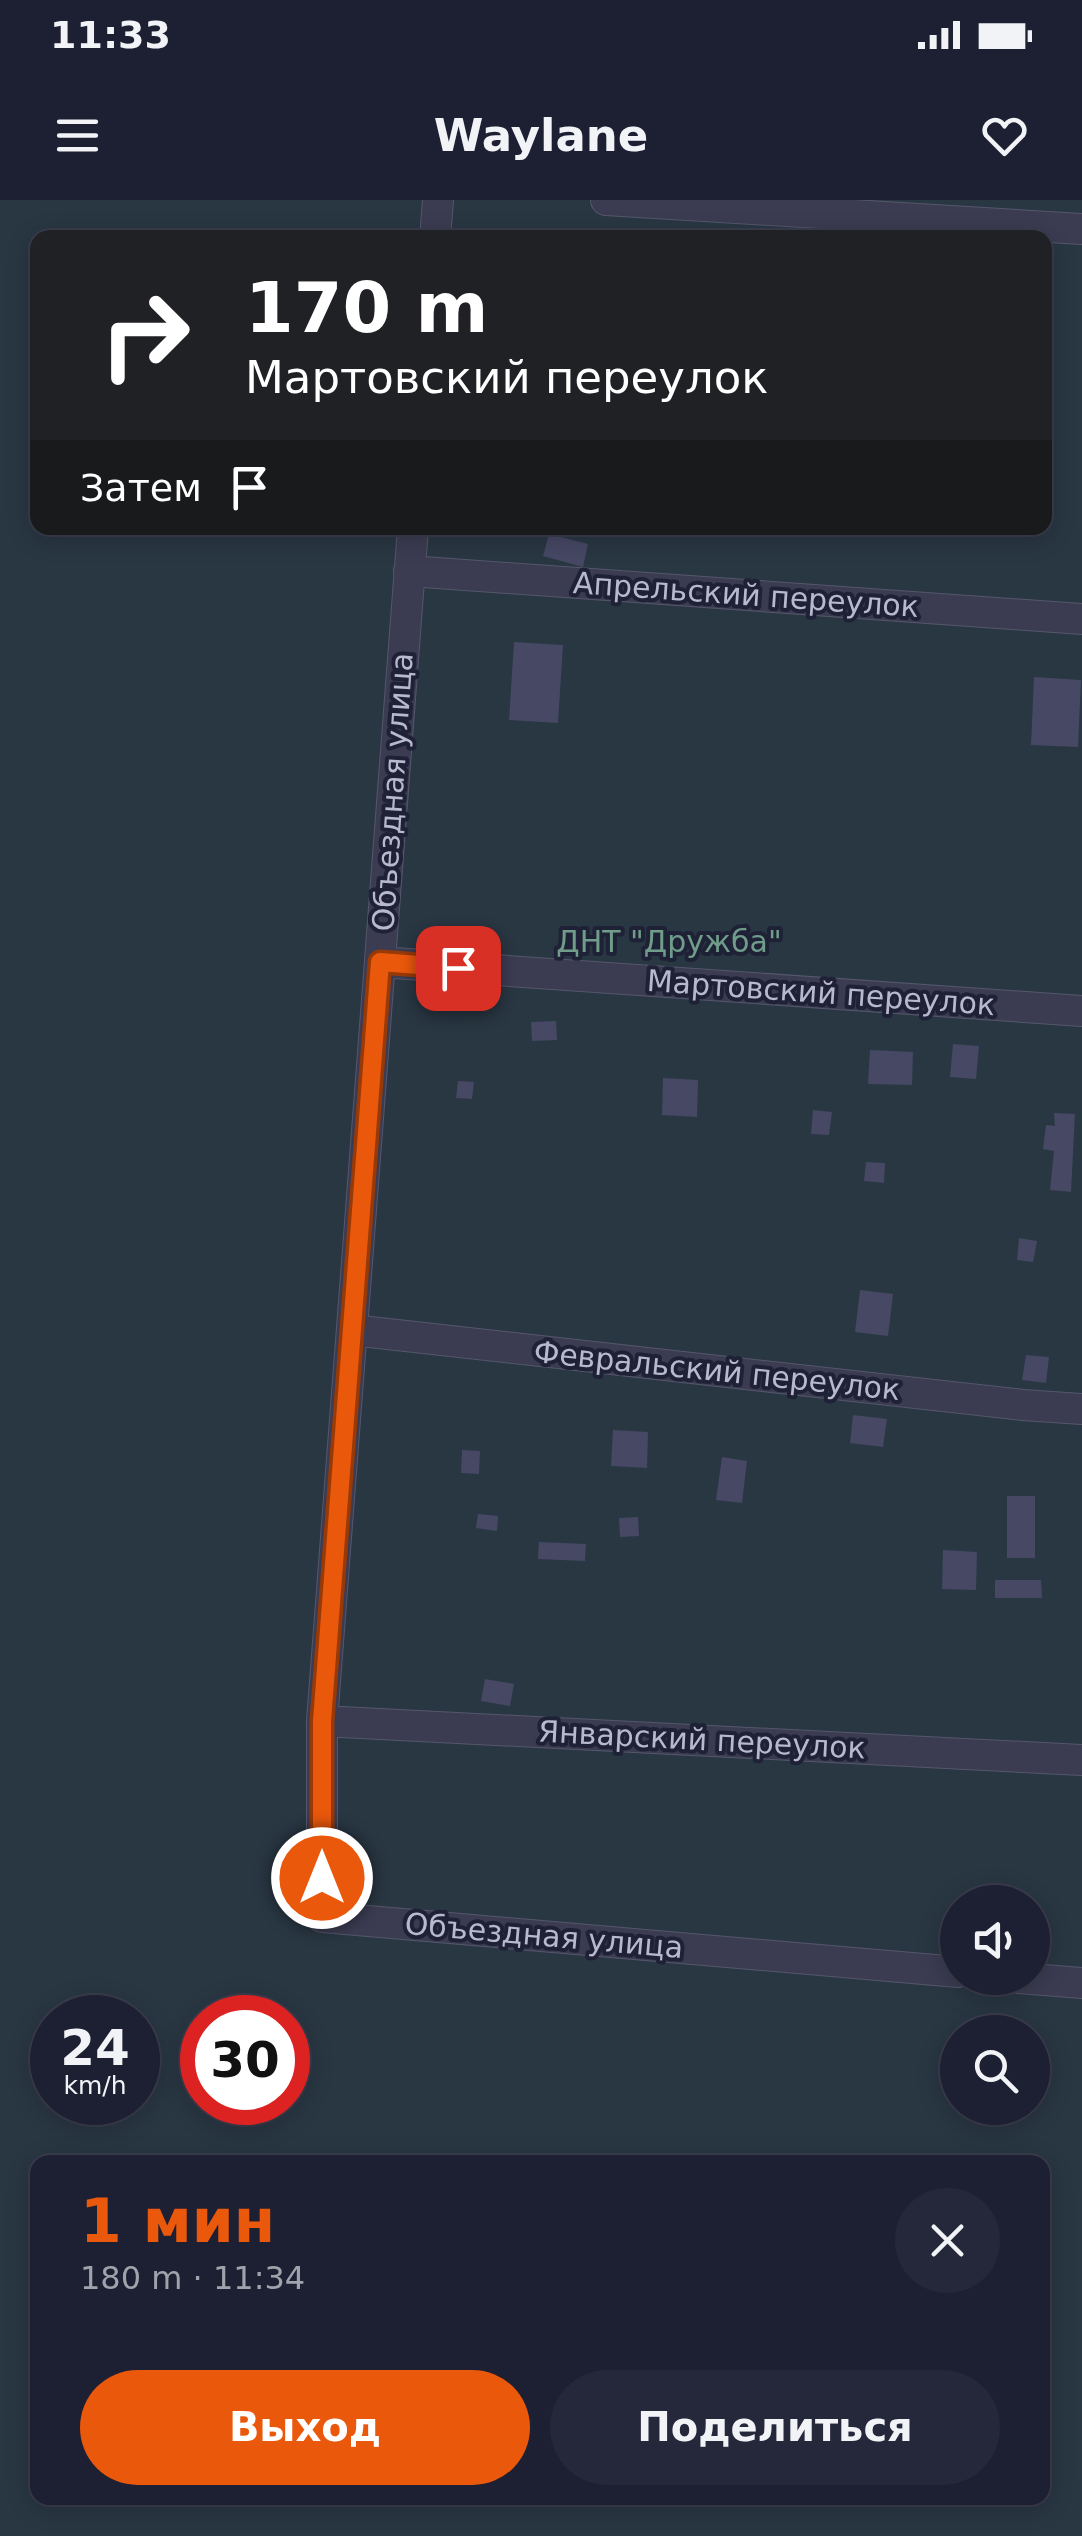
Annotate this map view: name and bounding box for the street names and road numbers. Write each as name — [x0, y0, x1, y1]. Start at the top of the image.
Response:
street label: Апрельский переулок — [572, 565, 920, 624]
street label: Объездная улица — [365, 651, 420, 932]
street label: Мартовский переулок — [646, 963, 996, 1022]
street label: Февральский переулок — [532, 1334, 902, 1407]
street label: Январский переулок — [537, 1713, 867, 1766]
street label: Объездная улица — [403, 1906, 685, 1965]

